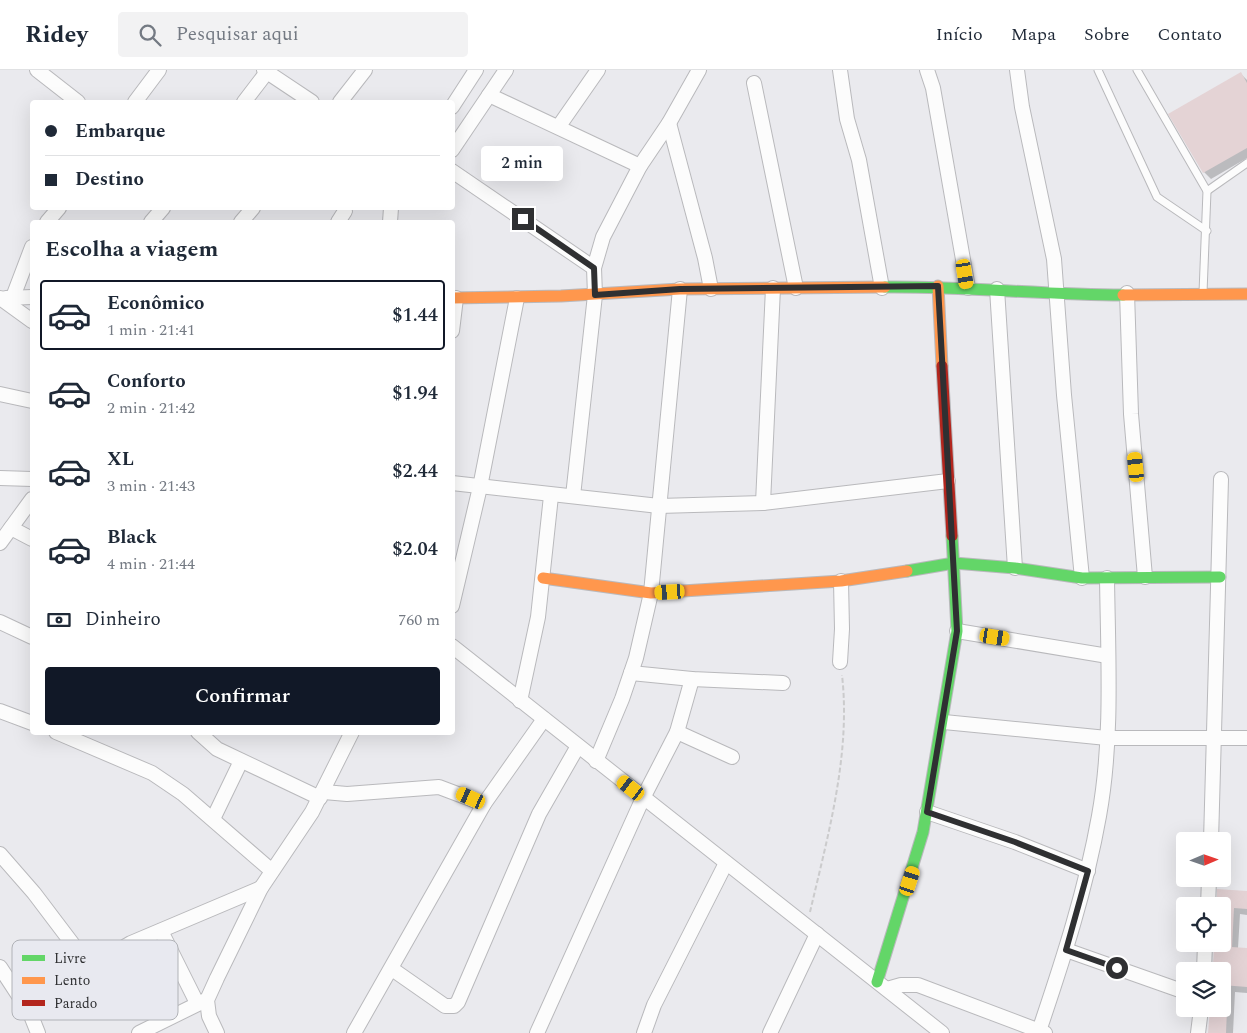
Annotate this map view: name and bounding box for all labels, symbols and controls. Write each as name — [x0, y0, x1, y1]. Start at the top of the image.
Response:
search box — [118, 12, 468, 57]
text: Ridey — [25, 17, 88, 53]
text: Pesquisar aqui — [176, 20, 299, 49]
icon: search — [136, 21, 164, 49]
text: Início — [936, 21, 983, 48]
text: Mapa — [1011, 21, 1056, 48]
text: Sobre — [1084, 21, 1129, 48]
text: Contato — [1157, 21, 1222, 48]
text: Embarque — [75, 117, 165, 146]
callout: 2 min — [482, 146, 564, 182]
text: 2 min — [501, 151, 543, 175]
text: Destino — [75, 165, 144, 194]
route end — [512, 208, 534, 230]
text: Escolha a viagem — [45, 233, 218, 266]
car — [955, 258, 974, 290]
text: Econômico — [107, 289, 204, 318]
icon: car — [47, 293, 92, 338]
text: $1.44 — [392, 301, 438, 330]
text: 1 min · 21:41 — [107, 318, 195, 342]
text: Conforto — [107, 367, 186, 396]
icon: car — [47, 371, 92, 416]
text: $1.94 — [392, 379, 438, 408]
text: 2 min · 21:42 — [107, 396, 195, 420]
text: XL — [107, 445, 134, 474]
icon: car — [47, 449, 92, 494]
car — [1126, 451, 1145, 483]
text: $2.44 — [392, 457, 438, 486]
text: 3 min · 21:43 — [107, 474, 195, 498]
text: Black — [107, 523, 157, 552]
icon: car — [47, 527, 92, 572]
text: $2.04 — [392, 535, 438, 564]
text: 4 min · 21:44 — [107, 552, 195, 576]
car — [654, 584, 685, 600]
text: Dinheiro — [85, 605, 161, 634]
icon: cash — [45, 606, 73, 634]
text: 760 m — [398, 608, 440, 632]
car — [979, 627, 1010, 647]
button: Confirmar — [45, 667, 440, 725]
car — [614, 773, 647, 803]
car — [454, 785, 487, 811]
north arrow — [1176, 832, 1231, 888]
map controls — [1176, 832, 1231, 1017]
car — [898, 864, 921, 898]
button: locate — [1176, 897, 1231, 952]
legend — [12, 940, 178, 1020]
text: Livre — [54, 948, 87, 969]
route start — [1106, 957, 1128, 979]
button: layers — [1176, 962, 1231, 1017]
text: Lento — [54, 970, 90, 991]
text: Parado — [54, 993, 97, 1014]

